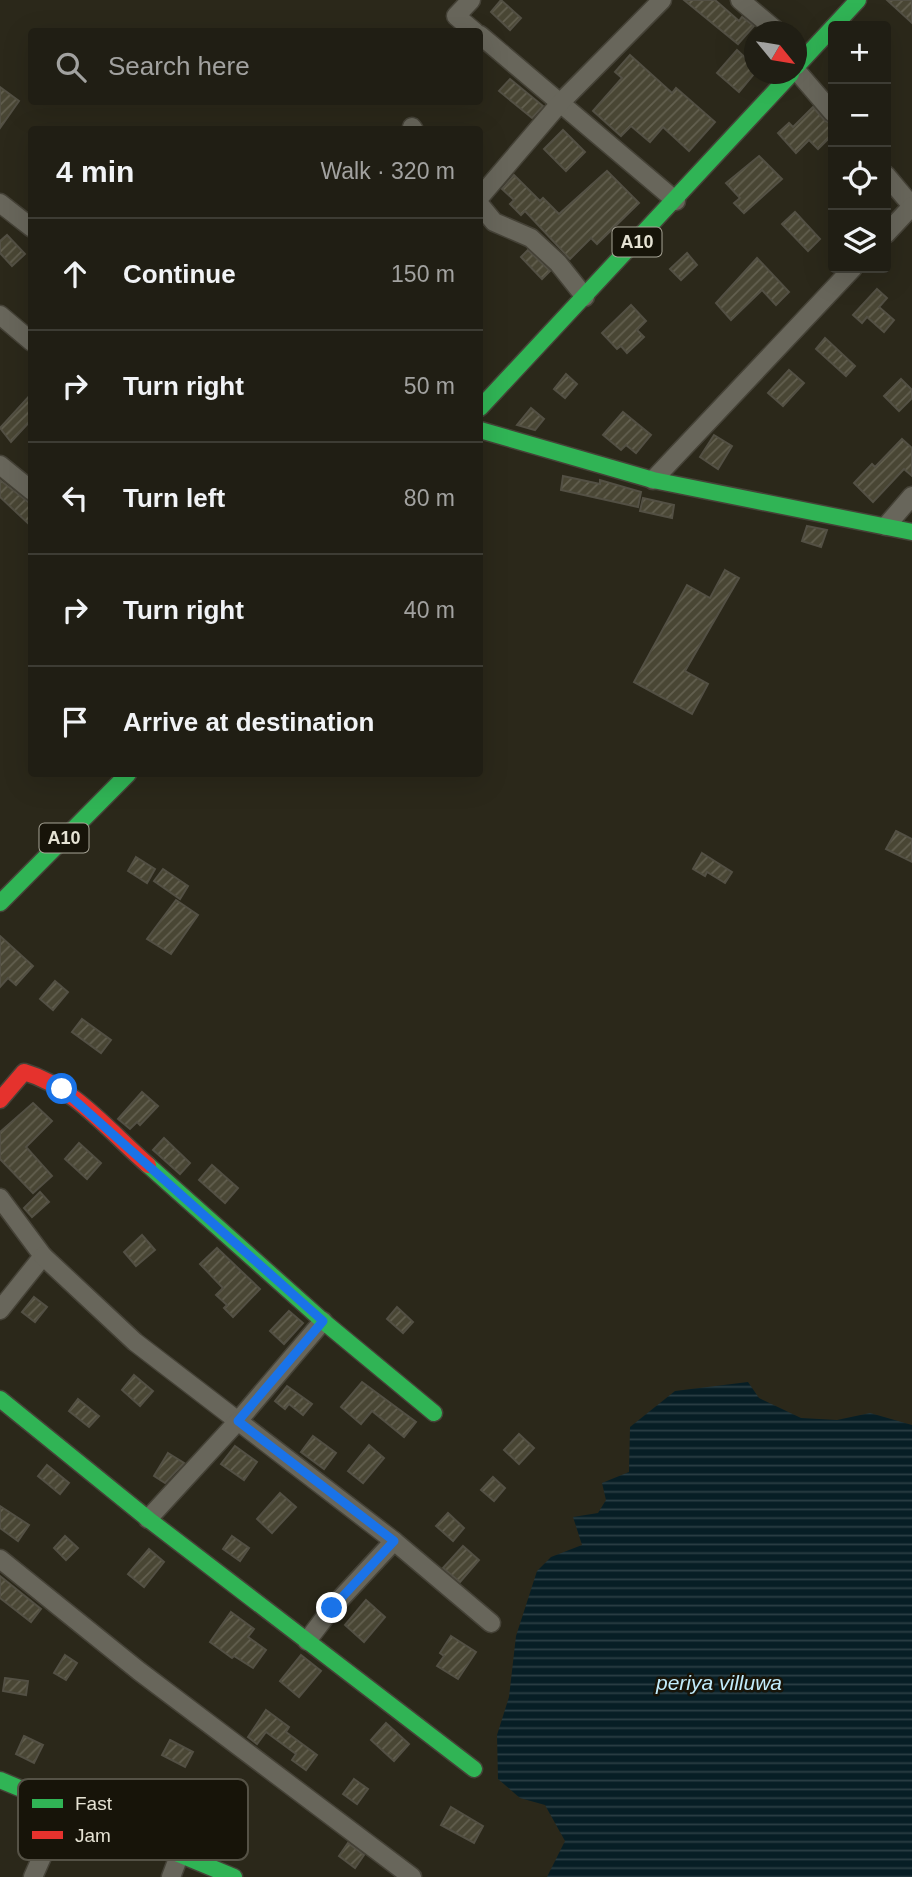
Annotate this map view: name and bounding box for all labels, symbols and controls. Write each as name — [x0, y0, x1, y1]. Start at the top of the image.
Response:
north arrow — [744, 21, 807, 84]
map controls — [828, 21, 891, 273]
button: + — [828, 21, 891, 84]
search box — [28, 28, 483, 105]
icon: search — [52, 48, 90, 86]
text: Search here — [108, 51, 250, 81]
button: − — [828, 84, 891, 147]
button: locate — [828, 147, 891, 210]
text: 4 min — [56, 155, 134, 188]
text: Walk · 320 m — [320, 158, 455, 184]
button: layers — [828, 210, 891, 273]
road number: A10 — [612, 228, 662, 256]
icon: ahead — [56, 255, 94, 293]
text: Continue — [123, 259, 236, 289]
text: 150 m — [391, 261, 455, 287]
icon: right — [56, 367, 94, 405]
text: Turn right — [123, 371, 244, 401]
text: 50 m — [404, 373, 455, 399]
icon: left — [56, 479, 94, 517]
text: Turn left — [123, 483, 225, 513]
text: 80 m — [404, 485, 455, 511]
icon: right — [56, 591, 94, 629]
text: Turn right — [123, 595, 244, 625]
text: 40 m — [404, 597, 455, 623]
icon: arrive — [56, 703, 94, 741]
text: Arrive at destination — [123, 707, 374, 737]
road number: A10 — [40, 824, 88, 852]
route start — [46, 1073, 77, 1104]
route end — [316, 1592, 347, 1623]
water label: periya villuwa — [655, 1671, 782, 1694]
legend — [18, 1779, 248, 1860]
text: Fast — [75, 1793, 113, 1814]
text: Jam — [75, 1825, 111, 1846]

